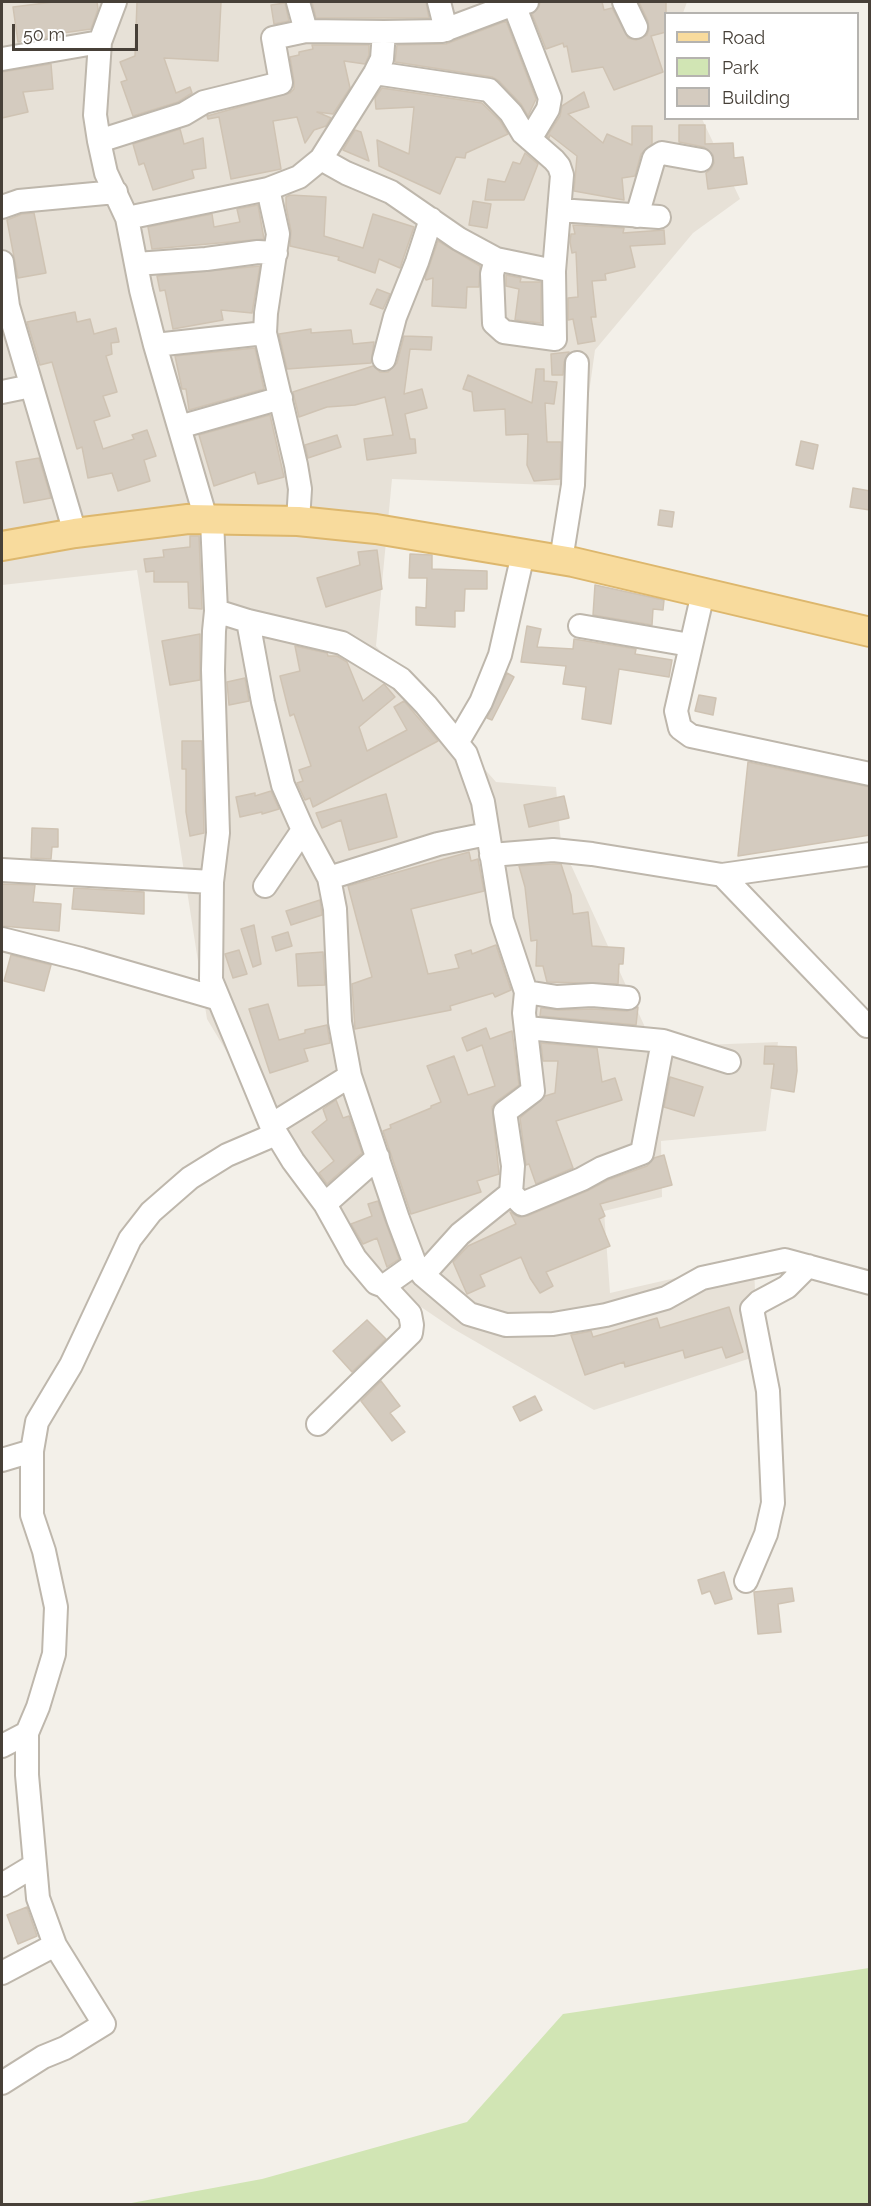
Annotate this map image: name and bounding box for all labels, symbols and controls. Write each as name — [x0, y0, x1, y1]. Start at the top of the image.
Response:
scale bar — [15, 12, 141, 50]
legend — [664, 12, 859, 120]
text: 50 m — [23, 24, 65, 45]
text: Road — [722, 27, 765, 48]
text: Park — [722, 57, 759, 78]
text: Building — [722, 87, 790, 108]

